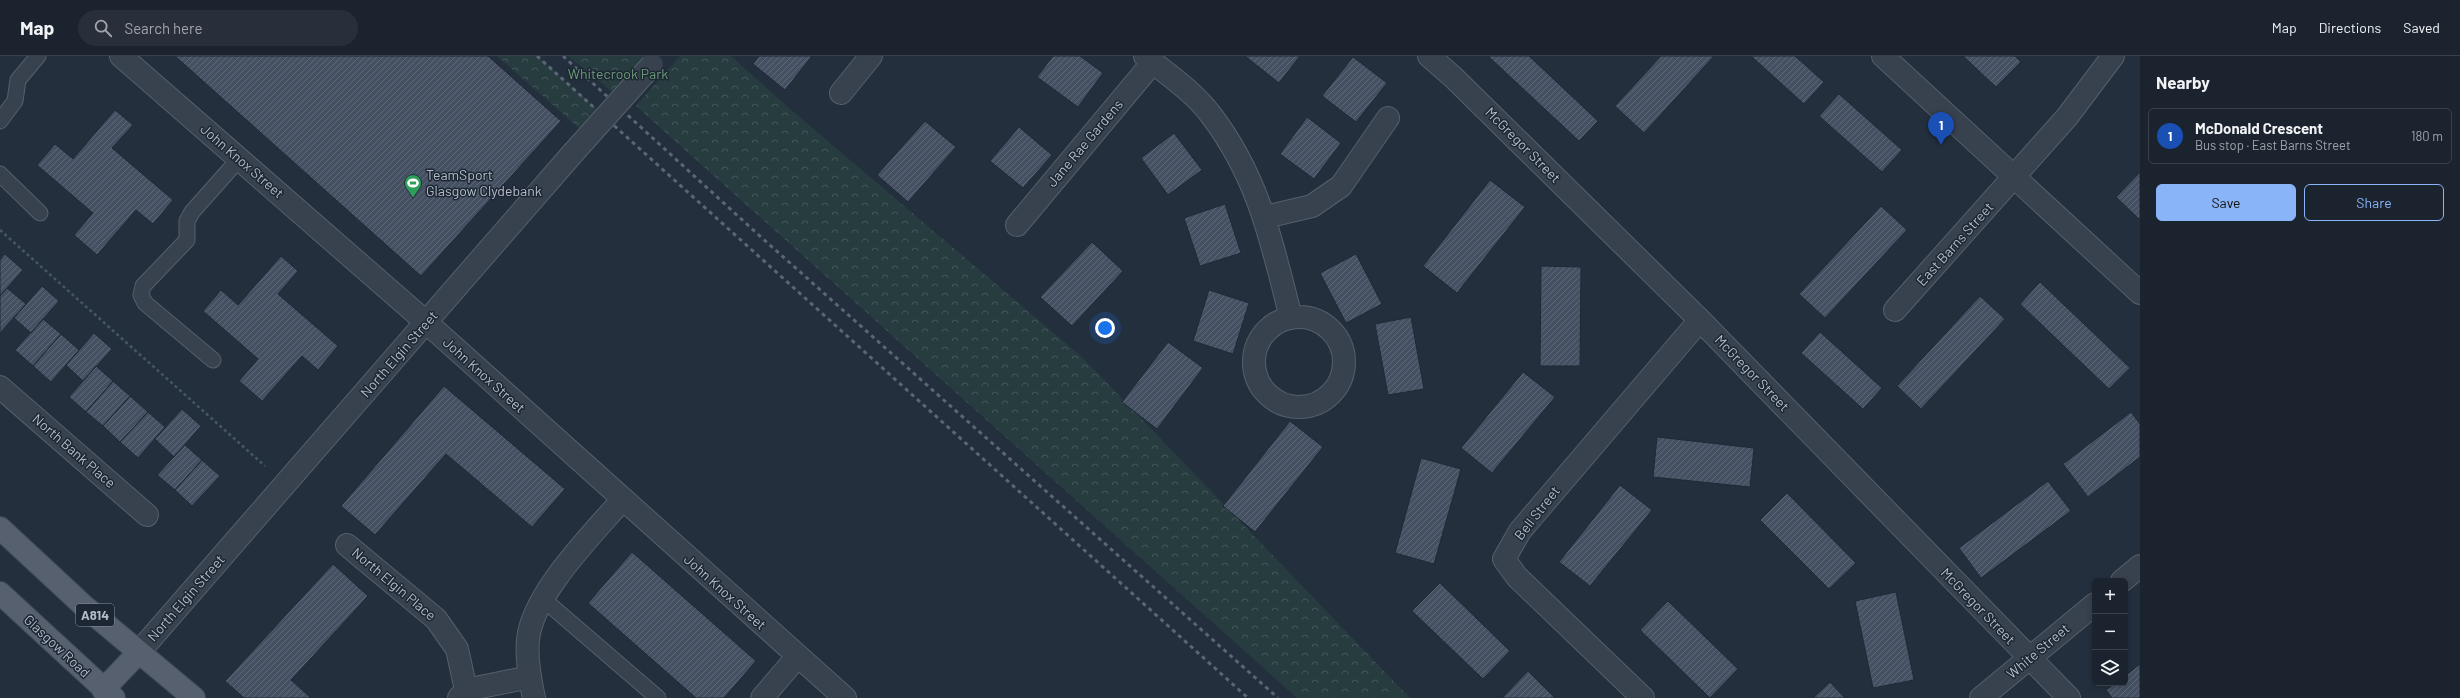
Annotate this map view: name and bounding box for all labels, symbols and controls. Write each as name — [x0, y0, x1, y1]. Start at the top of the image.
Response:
search box — [78, 10, 358, 46]
text: Map — [20, 16, 54, 39]
icon: search — [92, 17, 114, 39]
text: Search here — [124, 19, 202, 37]
text: Map — [2272, 19, 2297, 36]
text: Directions — [2319, 19, 2381, 36]
text: Saved — [2403, 19, 2440, 36]
park label: Whitecrook Park — [568, 65, 668, 82]
text: Nearby — [2156, 72, 2210, 92]
street label: Jane Rae Gardens — [1043, 95, 1126, 190]
street label: McGregor Street — [1482, 103, 1565, 186]
pin: 1 — [1928, 112, 1954, 145]
text: McDonald Crescent — [2195, 119, 2323, 137]
street label: John Knox Street — [197, 120, 287, 201]
text: 1 — [2168, 128, 2172, 144]
text: 180 m — [2411, 128, 2443, 144]
text: Bus stop · East Barns Street — [2195, 137, 2351, 153]
place label: TeamSport Glasgow Clydebank — [426, 166, 542, 199]
sports icon: TeamSport Glasgow Clydebank — [403, 173, 423, 198]
button: Save — [2156, 184, 2296, 221]
button: Share — [2304, 184, 2444, 221]
street label: East Barns Street — [1913, 198, 1997, 289]
street label: North Elgin Street — [356, 307, 441, 400]
your location — [1095, 318, 1115, 338]
street label: McGregor Street — [1712, 331, 1793, 414]
street label: John Knox Street — [440, 333, 529, 416]
street label: North Bank Place — [29, 410, 119, 491]
street label: Bell Street — [1510, 482, 1563, 543]
street label: North Elgin Place — [349, 544, 440, 624]
street label: John Knox Street — [681, 550, 770, 633]
street label: North Elgin Street — [143, 551, 228, 644]
street label: McGregor Street — [1938, 564, 2019, 647]
map controls — [2092, 578, 2128, 686]
button: + — [2092, 578, 2128, 614]
road number: A814 — [76, 604, 114, 626]
street label: Glasgow Road — [21, 611, 94, 681]
button: − — [2092, 614, 2128, 650]
street label: White Street — [2003, 619, 2073, 682]
button: layers — [2092, 650, 2128, 686]

